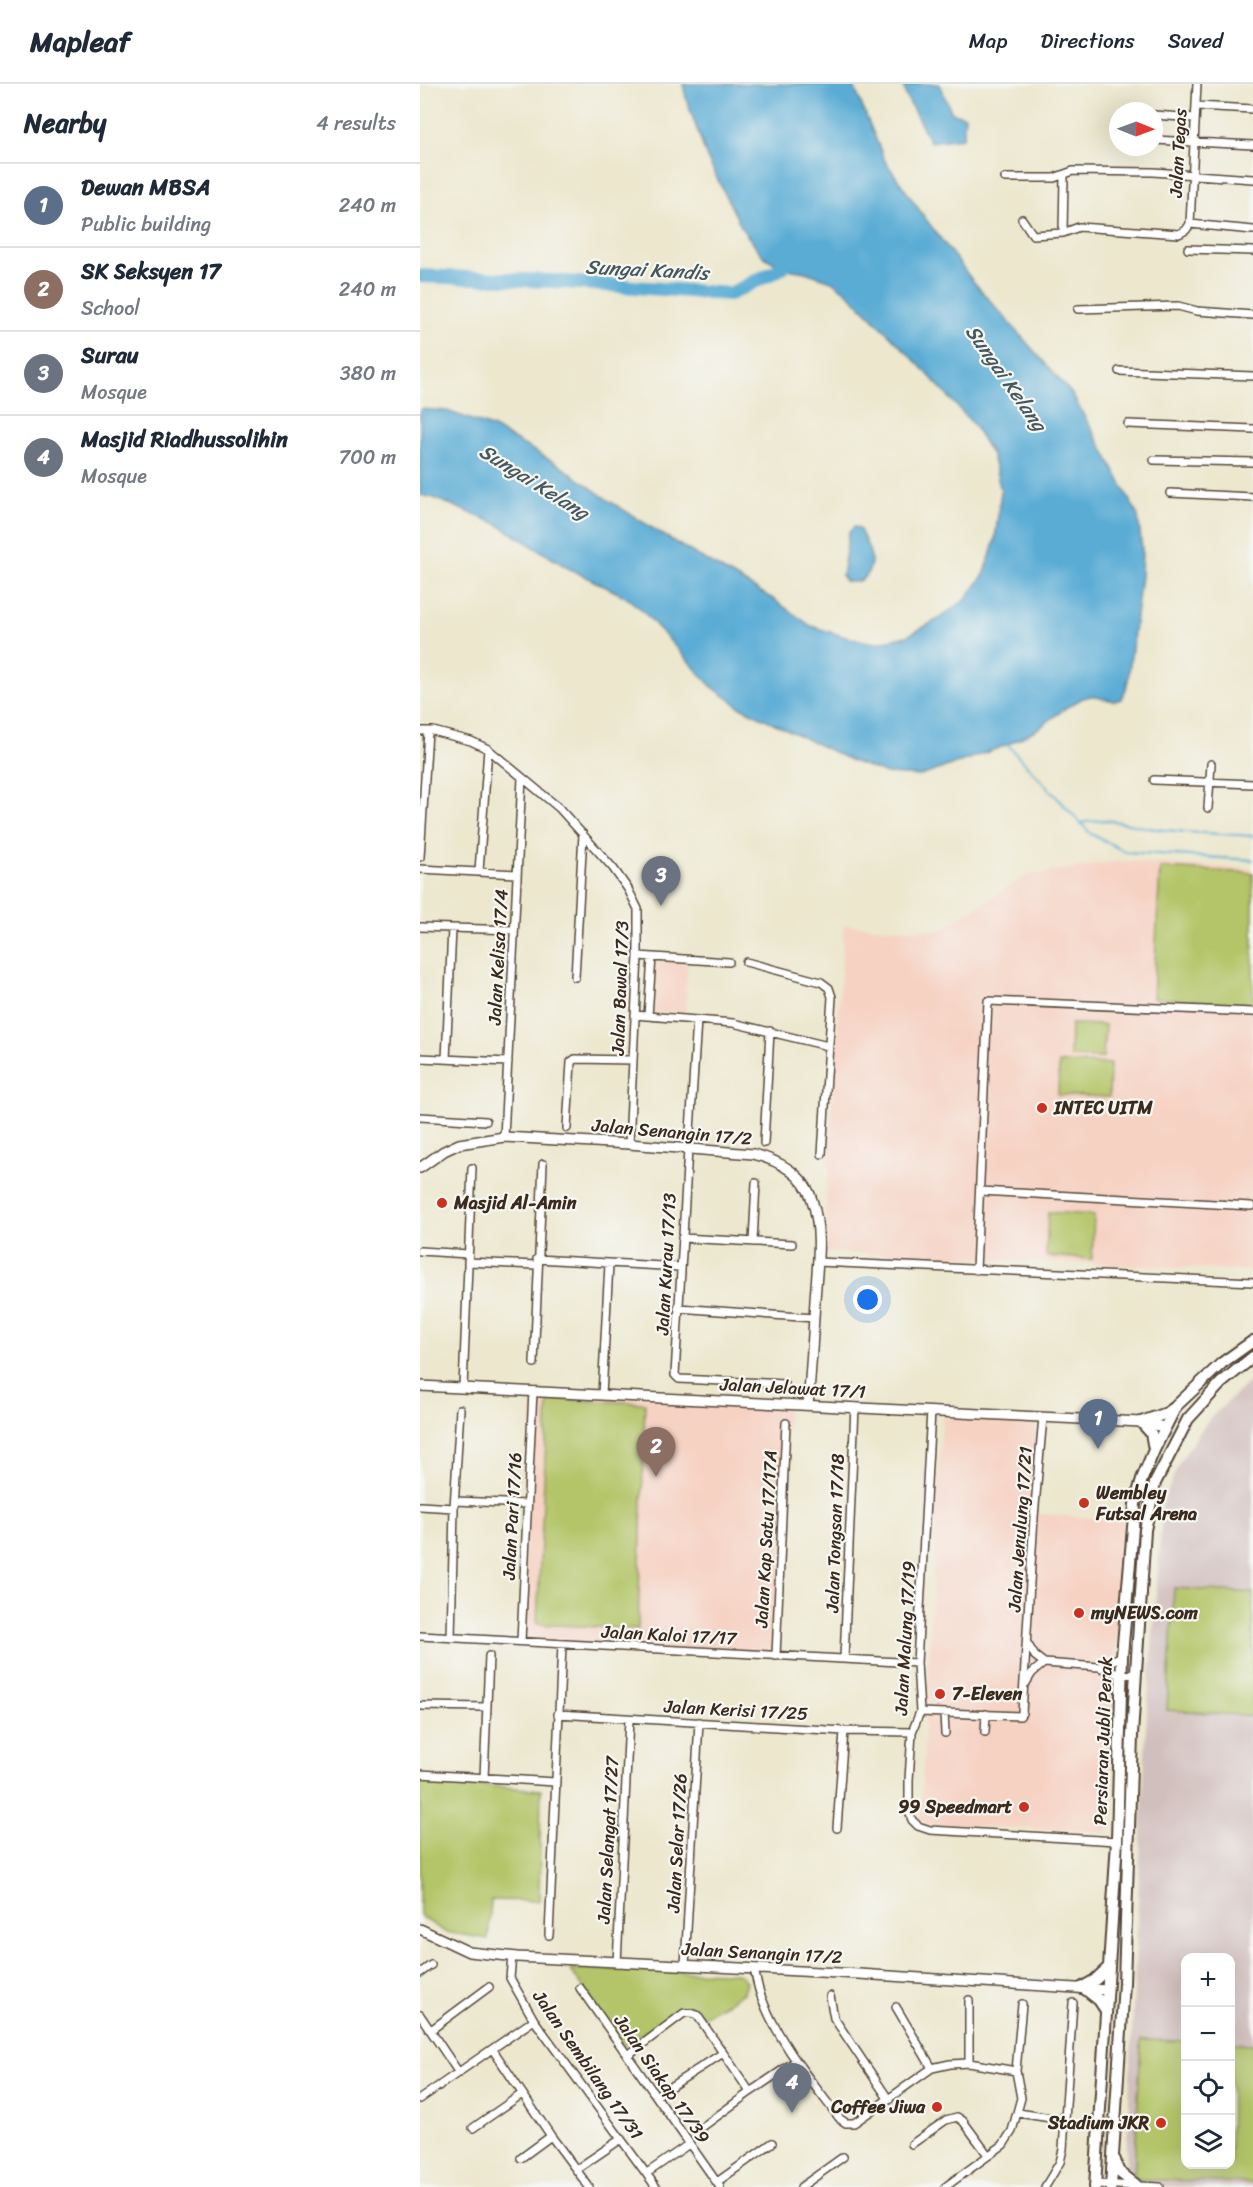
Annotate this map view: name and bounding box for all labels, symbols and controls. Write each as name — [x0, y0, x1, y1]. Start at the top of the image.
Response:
text: Mapleaf — [30, 17, 130, 66]
text: Map — [969, 22, 1007, 60]
text: Directions — [1040, 22, 1135, 60]
text: Saved — [1168, 22, 1223, 60]
text: Nearby — [24, 100, 106, 146]
north arrow — [1109, 102, 1163, 156]
text: 4 results — [316, 106, 396, 141]
street label: Jalan Tegas — [1160, 107, 1196, 199]
text: Dewan MBSA — [81, 168, 210, 207]
text: 1 — [39, 188, 48, 223]
text: 240 m — [339, 188, 396, 223]
text: Public building — [81, 207, 211, 242]
water label: Sungai Kandis — [585, 249, 712, 291]
text: SK Seksyen 17 — [81, 252, 221, 291]
text: 2 — [38, 272, 49, 307]
text: 240 m — [339, 272, 396, 307]
text: School — [81, 291, 140, 326]
water label: Sungai Kelang — [956, 317, 1057, 440]
text: Surau — [81, 336, 138, 375]
text: 3 — [38, 356, 49, 391]
text: 380 m — [340, 356, 396, 391]
text: Mosque — [81, 375, 147, 410]
text: Masjid Riadhussolihin — [81, 420, 288, 459]
water label: Sungai Kelang — [472, 434, 597, 531]
text: 4 — [37, 440, 50, 475]
text: 700 m — [339, 440, 396, 475]
text: Mosque — [81, 459, 147, 494]
pin: 3 — [642, 856, 680, 906]
street label: Jalan Kelisa 17/4 — [478, 888, 518, 1027]
street label: Jalan Bawal 17/3 — [602, 920, 638, 1057]
place label: INTEC UITM — [1053, 1092, 1153, 1124]
marker: INTEC UITM — [1035, 1101, 1049, 1115]
street label: Jalan Senangin 17/2 — [590, 1109, 753, 1155]
place label: Masjid Al-Amin — [453, 1187, 577, 1219]
street label: Jalan Kurau 17/13 — [646, 1192, 686, 1337]
marker: Masjid Al-Amin — [435, 1196, 449, 1210]
your location — [853, 1285, 882, 1314]
street label: Jalan Jelawat 17/1 — [718, 1368, 867, 1408]
pin: 1 — [1078, 1400, 1118, 1449]
pin: 2 — [636, 1428, 676, 1477]
street label: Jalan Jenulung 17/21 — [998, 1445, 1042, 1614]
street label: Jalan Kap Satu 17/17A — [745, 1449, 787, 1630]
street label: Jalan Pari 17/16 — [493, 1451, 531, 1582]
street label: Jalan Tongsan 17/18 — [816, 1453, 854, 1614]
place label: Wembley Futsal Arena — [1095, 1477, 1197, 1530]
marker: Wembley Futsal Arena — [1077, 1496, 1091, 1510]
street label: Jalan Malung 17/19 — [885, 1560, 925, 1717]
place label: myNEWS.com — [1090, 1597, 1198, 1629]
marker: myNEWS.com — [1072, 1606, 1086, 1620]
street label: Jalan Kaloi 17/17 — [600, 1615, 739, 1655]
street label: Persiaran Jubli Perak — [1084, 1656, 1122, 1826]
place label: 7-Eleven — [952, 1678, 1023, 1710]
marker: 7-Eleven — [933, 1687, 947, 1701]
street label: Jalan Kerisi 17/25 — [662, 1690, 809, 1730]
street label: Jalan Selangat 17/27 — [588, 1754, 628, 1925]
street label: Jalan Selar 17/26 — [657, 1772, 697, 1915]
place label: 99 Speedmart — [898, 1791, 1012, 1823]
marker: 99 Speedmart — [1017, 1800, 1031, 1814]
street label: Jalan Senangin 17/2 — [680, 1933, 843, 1973]
map controls — [1181, 1953, 1235, 2169]
button: + — [1181, 1953, 1235, 2007]
street label: Jalan Sembilang 17/31 — [524, 1983, 652, 2147]
street label: Jalan Siakap 17/39 — [605, 2007, 719, 2150]
button: − — [1181, 2007, 1235, 2061]
button: locate — [1181, 2061, 1235, 2115]
pin: 4 — [772, 2064, 812, 2113]
place label: Coffee Jiwa — [830, 2091, 926, 2123]
marker: Coffee Jiwa — [930, 2100, 944, 2114]
place label: Stadium JKR — [1047, 2107, 1149, 2139]
button: layers — [1181, 2115, 1235, 2169]
marker: Stadium JKR — [1154, 2116, 1168, 2130]

